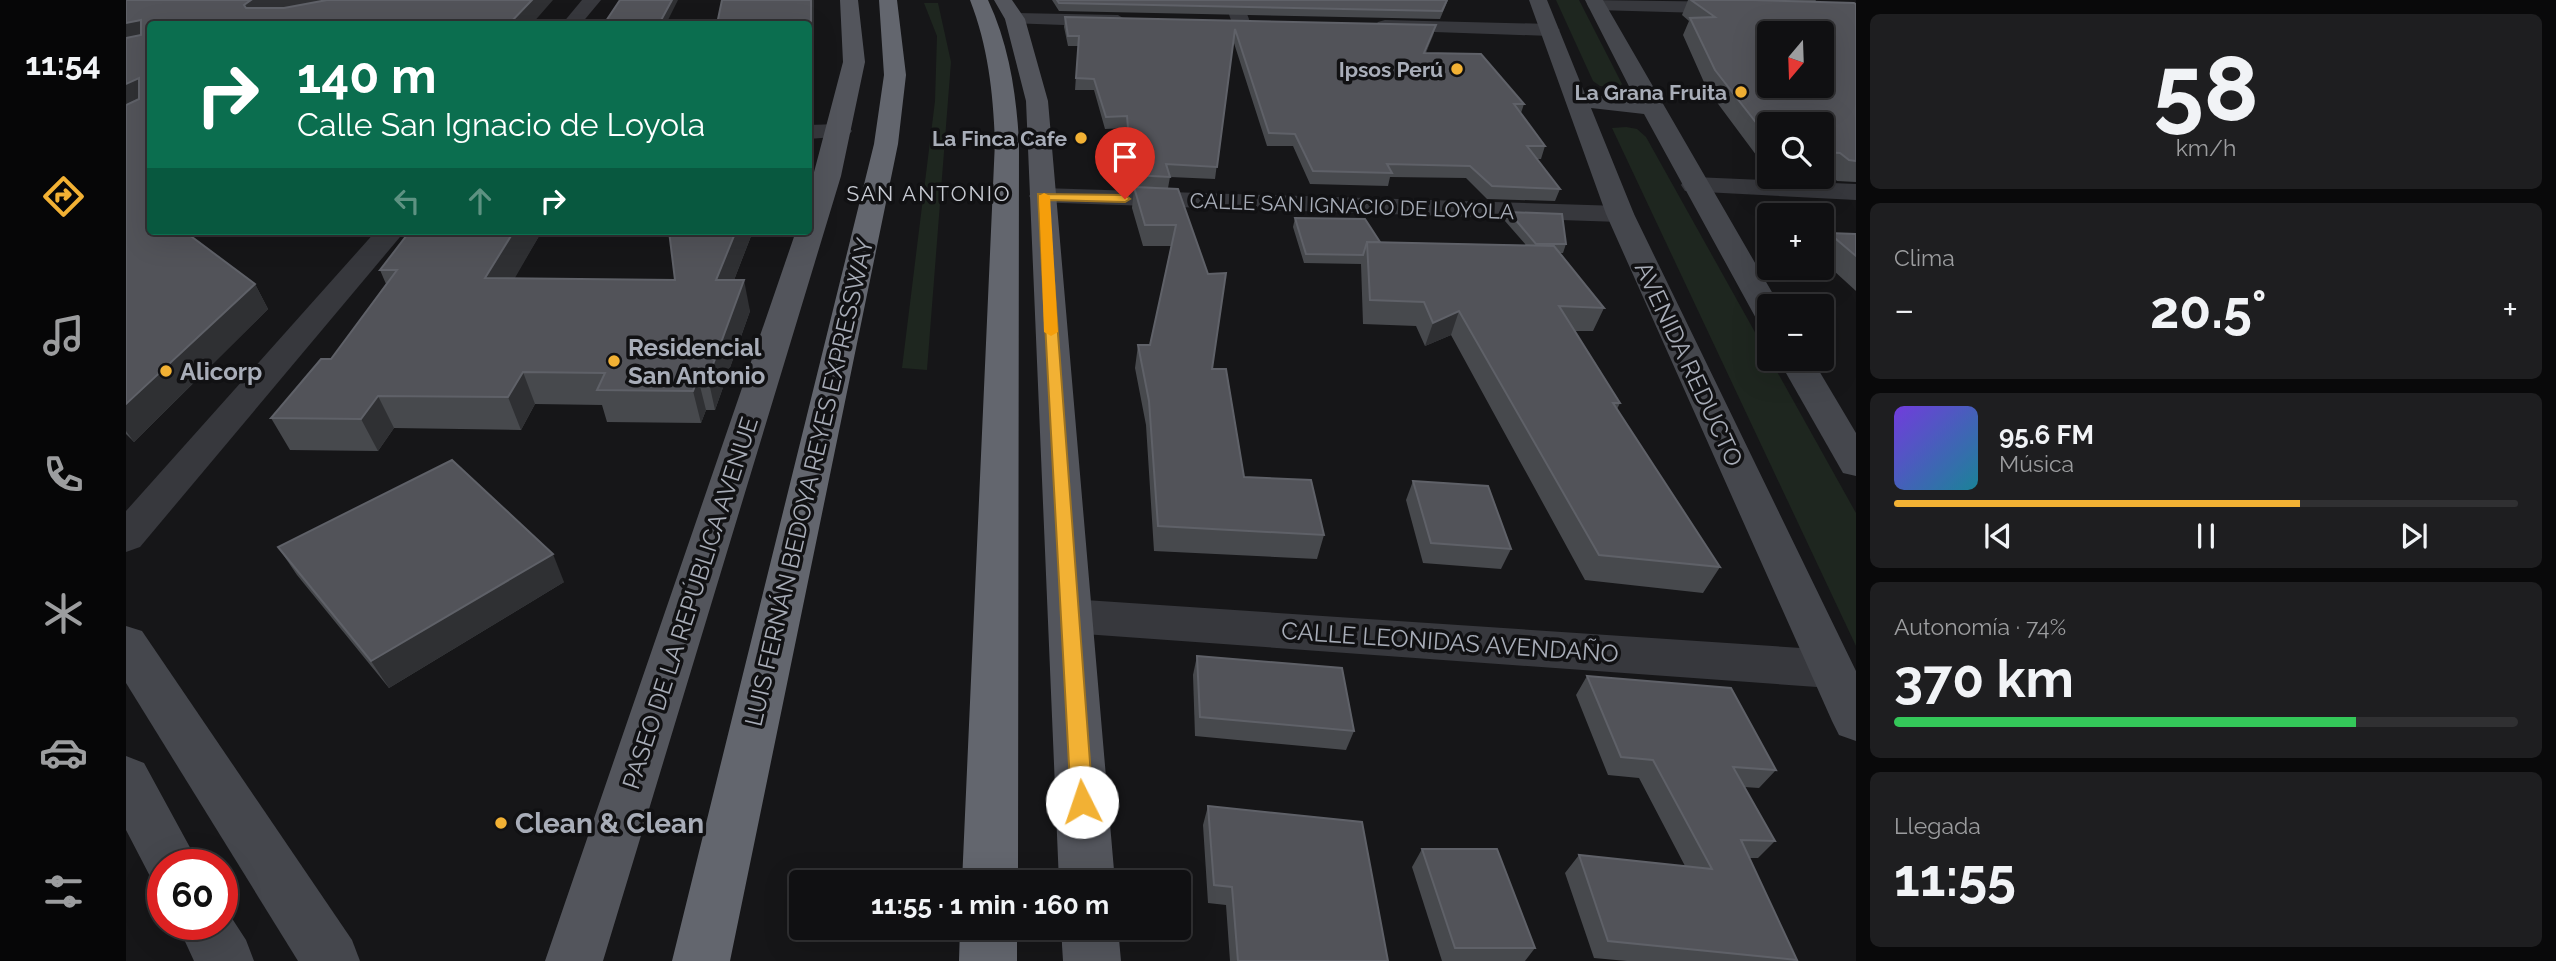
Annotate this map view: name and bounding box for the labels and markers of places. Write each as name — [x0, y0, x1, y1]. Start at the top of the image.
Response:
place label: Ipsos Perú — [1339, 57, 1443, 82]
marker: Ipsos Perú — [1449, 61, 1465, 77]
place label: La Grana Fruita — [1574, 80, 1727, 105]
marker: La Grana Fruita — [1733, 84, 1749, 100]
place label: La Finca Cafe — [932, 126, 1067, 151]
pin — [1095, 127, 1155, 199]
marker: La Finca Cafe — [1073, 130, 1089, 146]
place label: Residencial San Antonio — [628, 333, 765, 390]
marker: Residencial San Antonio — [606, 353, 622, 369]
place label: Alicorp — [180, 357, 262, 386]
marker: Alicorp — [158, 363, 174, 379]
place label: Clean & Clean — [515, 807, 704, 840]
marker: Clean & Clean — [493, 815, 509, 831]

